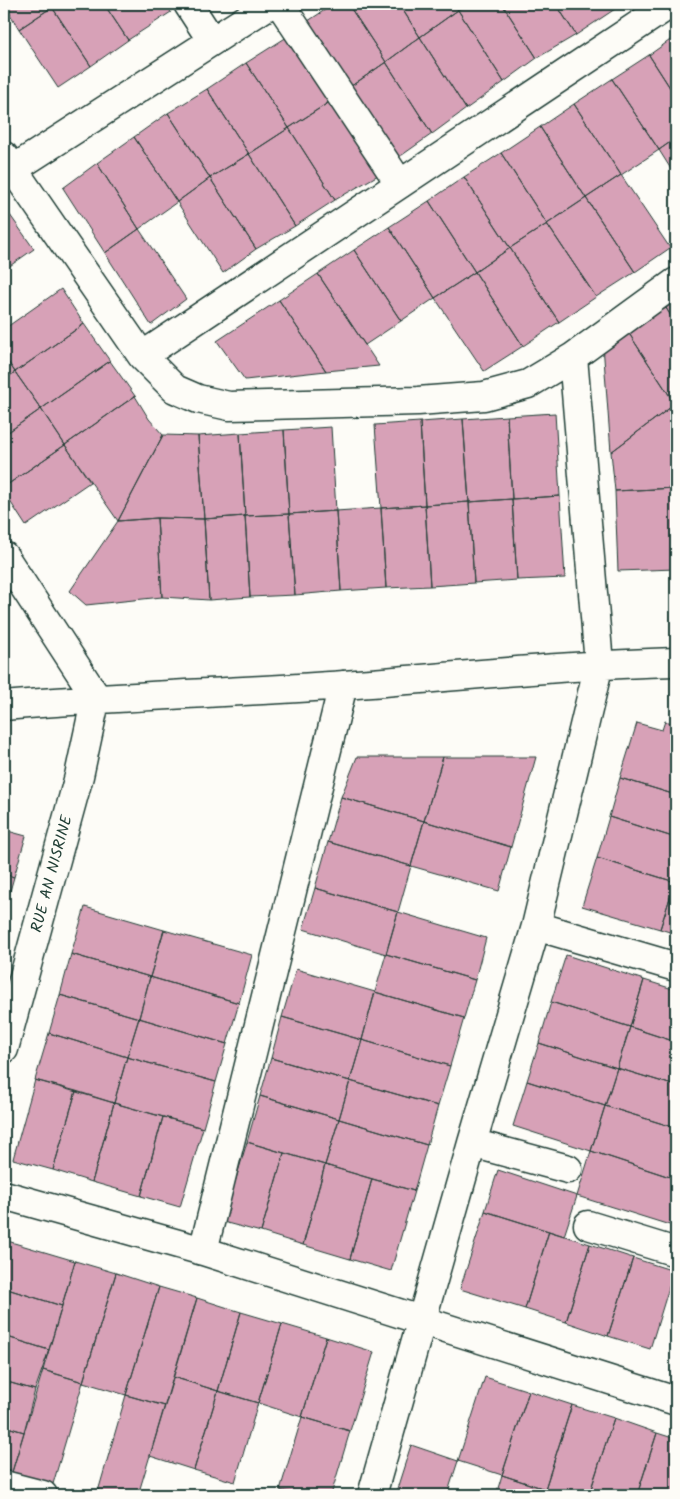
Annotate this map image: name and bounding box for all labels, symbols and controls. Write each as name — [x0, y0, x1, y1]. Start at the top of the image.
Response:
street label: RUE AN NISRINE — [24, 812, 80, 935]

